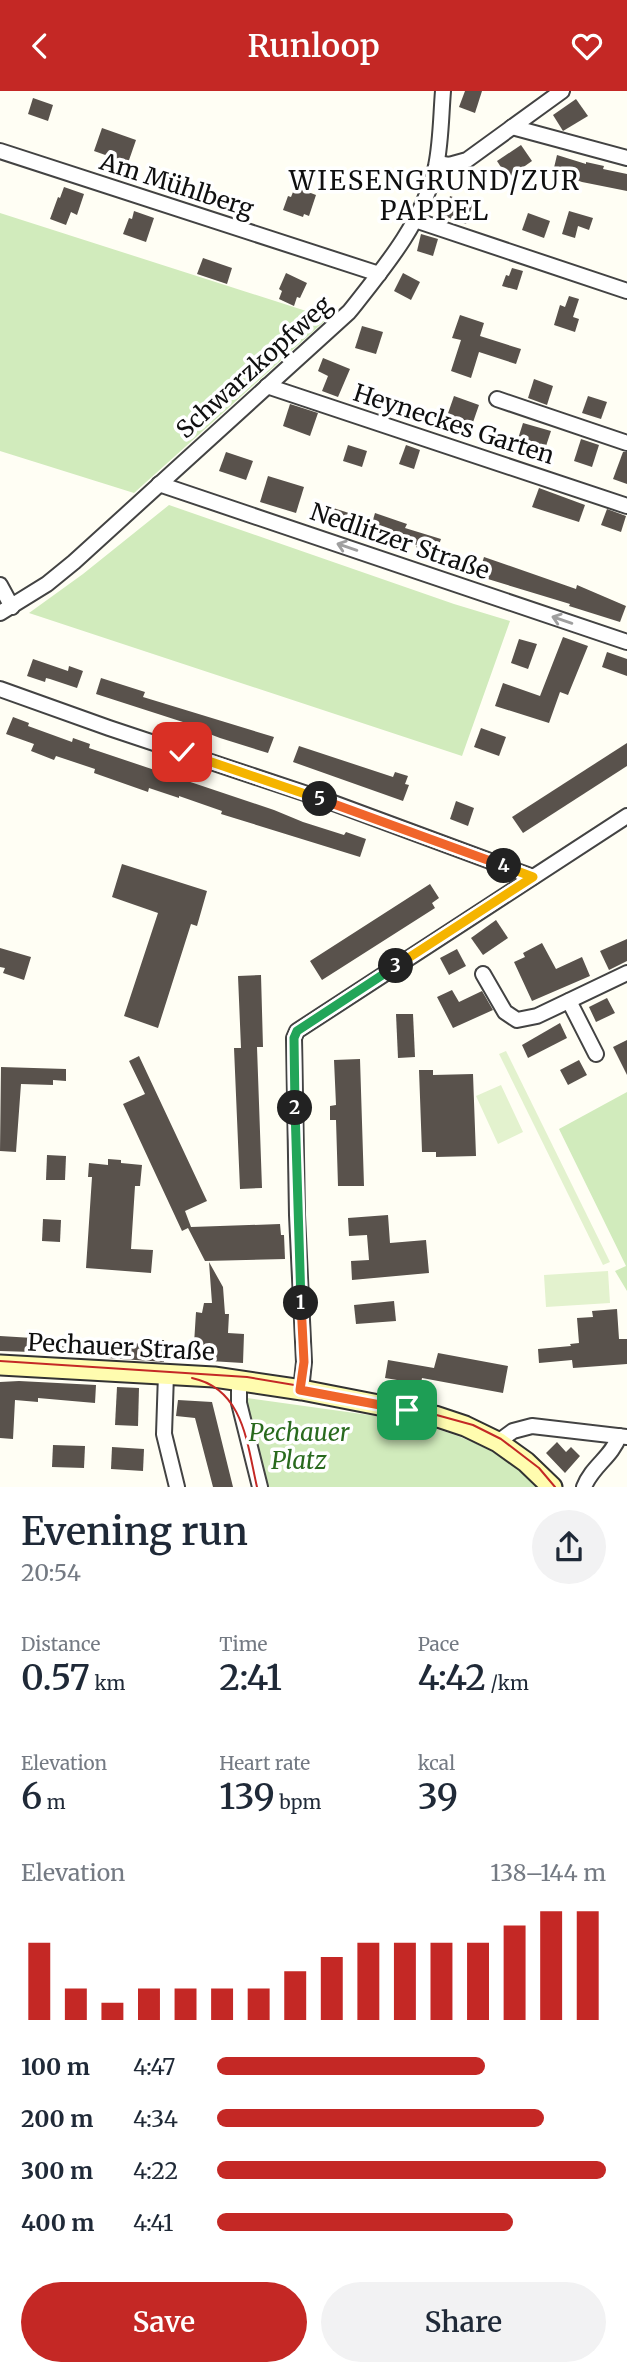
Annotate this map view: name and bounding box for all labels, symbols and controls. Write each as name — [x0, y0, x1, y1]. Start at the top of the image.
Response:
text: Runloop — [247, 26, 380, 66]
icon: back — [21, 27, 59, 65]
icon: heart — [568, 27, 606, 65]
street label: Am Mühlberg — [95, 145, 258, 225]
district label: WIESENGRUND/ZUR PAPPEL — [288, 164, 581, 227]
street label: Schwarzkopfweg — [170, 289, 339, 445]
street label: Heyneckes Garten — [350, 377, 558, 471]
street label: Nedlitzer Straße — [306, 496, 494, 586]
one-way arrow — [336, 540, 358, 553]
one-way arrow — [552, 613, 574, 625]
pin — [152, 722, 212, 782]
icon: check — [163, 733, 201, 771]
pin: 5 — [302, 781, 338, 817]
text: 5 — [314, 786, 325, 810]
pin: 4 — [486, 849, 522, 883]
text: 4 — [497, 853, 510, 877]
pin: 3 — [378, 949, 414, 983]
text: 3 — [390, 953, 401, 977]
pin: 2 — [278, 1091, 312, 1125]
text: 2 — [289, 1095, 300, 1119]
pin: 1 — [284, 1285, 318, 1321]
text: 1 — [296, 1290, 305, 1314]
street label: Pechauer Straße — [27, 1327, 215, 1367]
pin — [377, 1380, 437, 1440]
icon: arrive — [388, 1391, 426, 1429]
park label: Pechauer Platz — [249, 1417, 351, 1476]
text: Evening run — [21, 1508, 248, 1555]
button: share — [532, 1510, 606, 1584]
text: 20:54 — [21, 1558, 81, 1587]
text: Distance — [21, 1632, 100, 1656]
text: Time — [219, 1632, 268, 1656]
text: Pace — [418, 1632, 459, 1656]
text: 0.57 — [21, 1656, 90, 1700]
text: 2:41 — [219, 1656, 282, 1700]
text: 4:42 — [418, 1656, 486, 1700]
text: km — [90, 1671, 125, 1695]
text: /km — [486, 1671, 529, 1695]
text: Elevation — [21, 1751, 107, 1775]
text: Heart rate — [219, 1751, 310, 1775]
text: kcal — [418, 1751, 455, 1775]
text: 6 — [21, 1775, 42, 1819]
text: 139 — [219, 1775, 275, 1819]
text: 39 — [418, 1775, 458, 1819]
text: m — [42, 1790, 66, 1814]
text: bpm — [275, 1790, 321, 1814]
text: Elevation — [21, 1858, 125, 1887]
text: 138–144 m — [490, 1858, 606, 1887]
text: 100 m — [21, 2052, 90, 2081]
text: 4:47 — [133, 2052, 175, 2081]
text: 200 m — [21, 2104, 93, 2133]
text: 4:34 — [133, 2104, 178, 2133]
text: 300 m — [21, 2156, 93, 2185]
text: 4:22 — [133, 2156, 178, 2185]
text: 400 m — [21, 2208, 95, 2237]
text: 4:41 — [133, 2208, 173, 2237]
button: Save — [21, 2282, 307, 2362]
button: Share — [321, 2282, 606, 2362]

